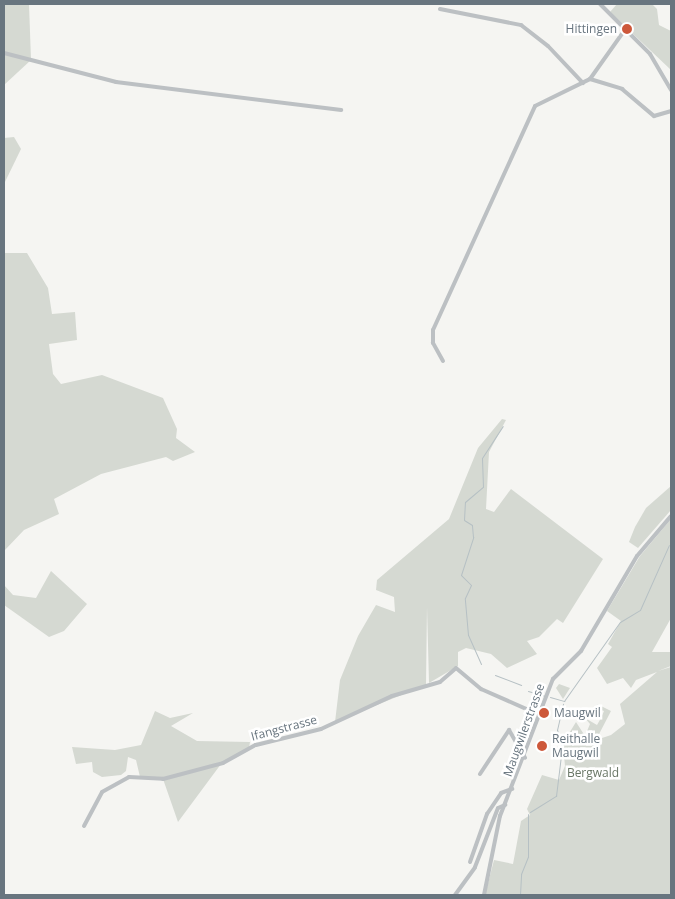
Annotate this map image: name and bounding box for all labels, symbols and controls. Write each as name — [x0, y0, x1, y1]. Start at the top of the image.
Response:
place label: Hittingen — [566, 22, 617, 36]
marker: Hittingen — [621, 23, 633, 35]
street label: Maugwilerstrasse — [500, 681, 548, 779]
place label: Maugwil — [554, 706, 601, 720]
marker: Maugwil — [538, 707, 550, 719]
street label: Ifangstrasse — [249, 712, 319, 744]
place label: Reithalle Maugwil — [552, 732, 600, 760]
marker: Reithalle Maugwil — [536, 740, 548, 752]
park label: Bergwald — [567, 766, 619, 780]

